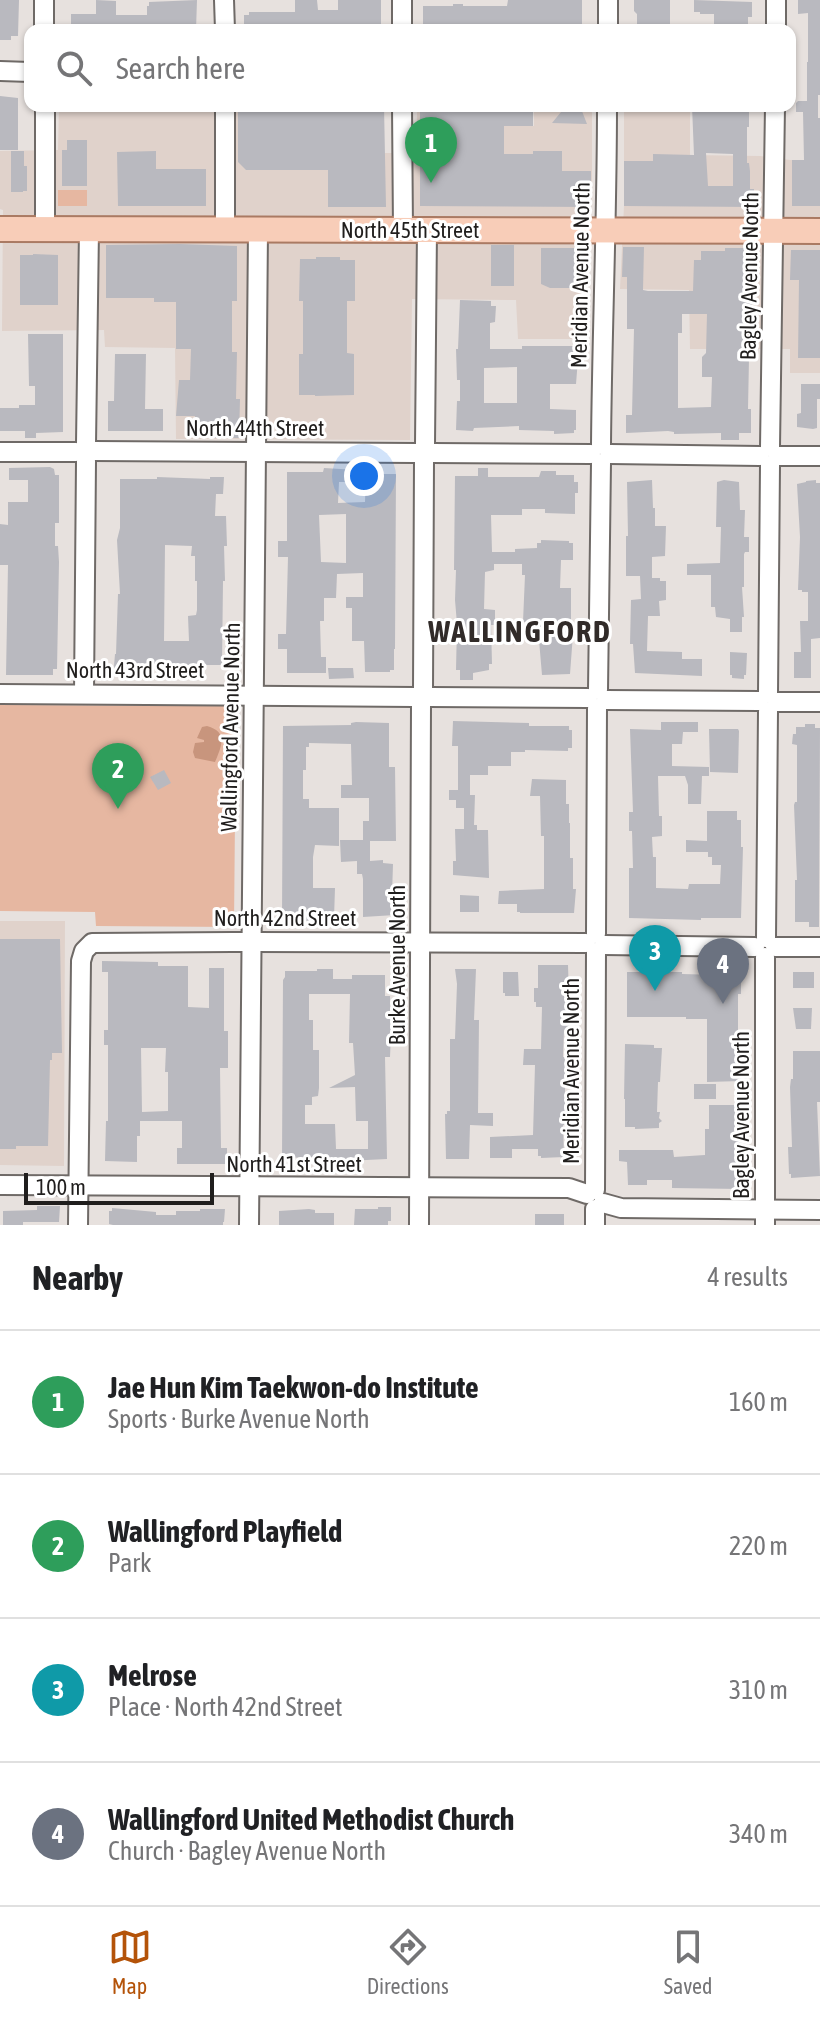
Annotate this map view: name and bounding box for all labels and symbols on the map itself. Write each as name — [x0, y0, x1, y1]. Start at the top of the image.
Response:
pin: 1 — [405, 117, 457, 183]
street label: Meridian Avenue North — [565, 182, 595, 368]
street label: Bagley Avenue North — [735, 192, 763, 360]
street label: North 45th Street — [341, 217, 479, 243]
street label: North 44th Street — [186, 415, 324, 441]
your location — [344, 456, 384, 496]
district label: WALLINGFORD — [427, 614, 612, 648]
street label: Wallingford Avenue North — [215, 622, 245, 832]
street label: North 43rd Street — [66, 657, 204, 683]
pin: 2 — [92, 743, 144, 809]
street label: Burke Avenue North — [384, 885, 410, 1045]
street label: North 42nd Street — [214, 905, 356, 931]
pin: 3 — [629, 925, 681, 991]
pin: 4 — [697, 938, 749, 1004]
street label: Meridian Avenue North — [558, 978, 584, 1164]
street label: Bagley Avenue North — [728, 1031, 754, 1199]
street label: North 41st Street — [226, 1151, 362, 1177]
scale bar — [24, 1169, 214, 1205]

